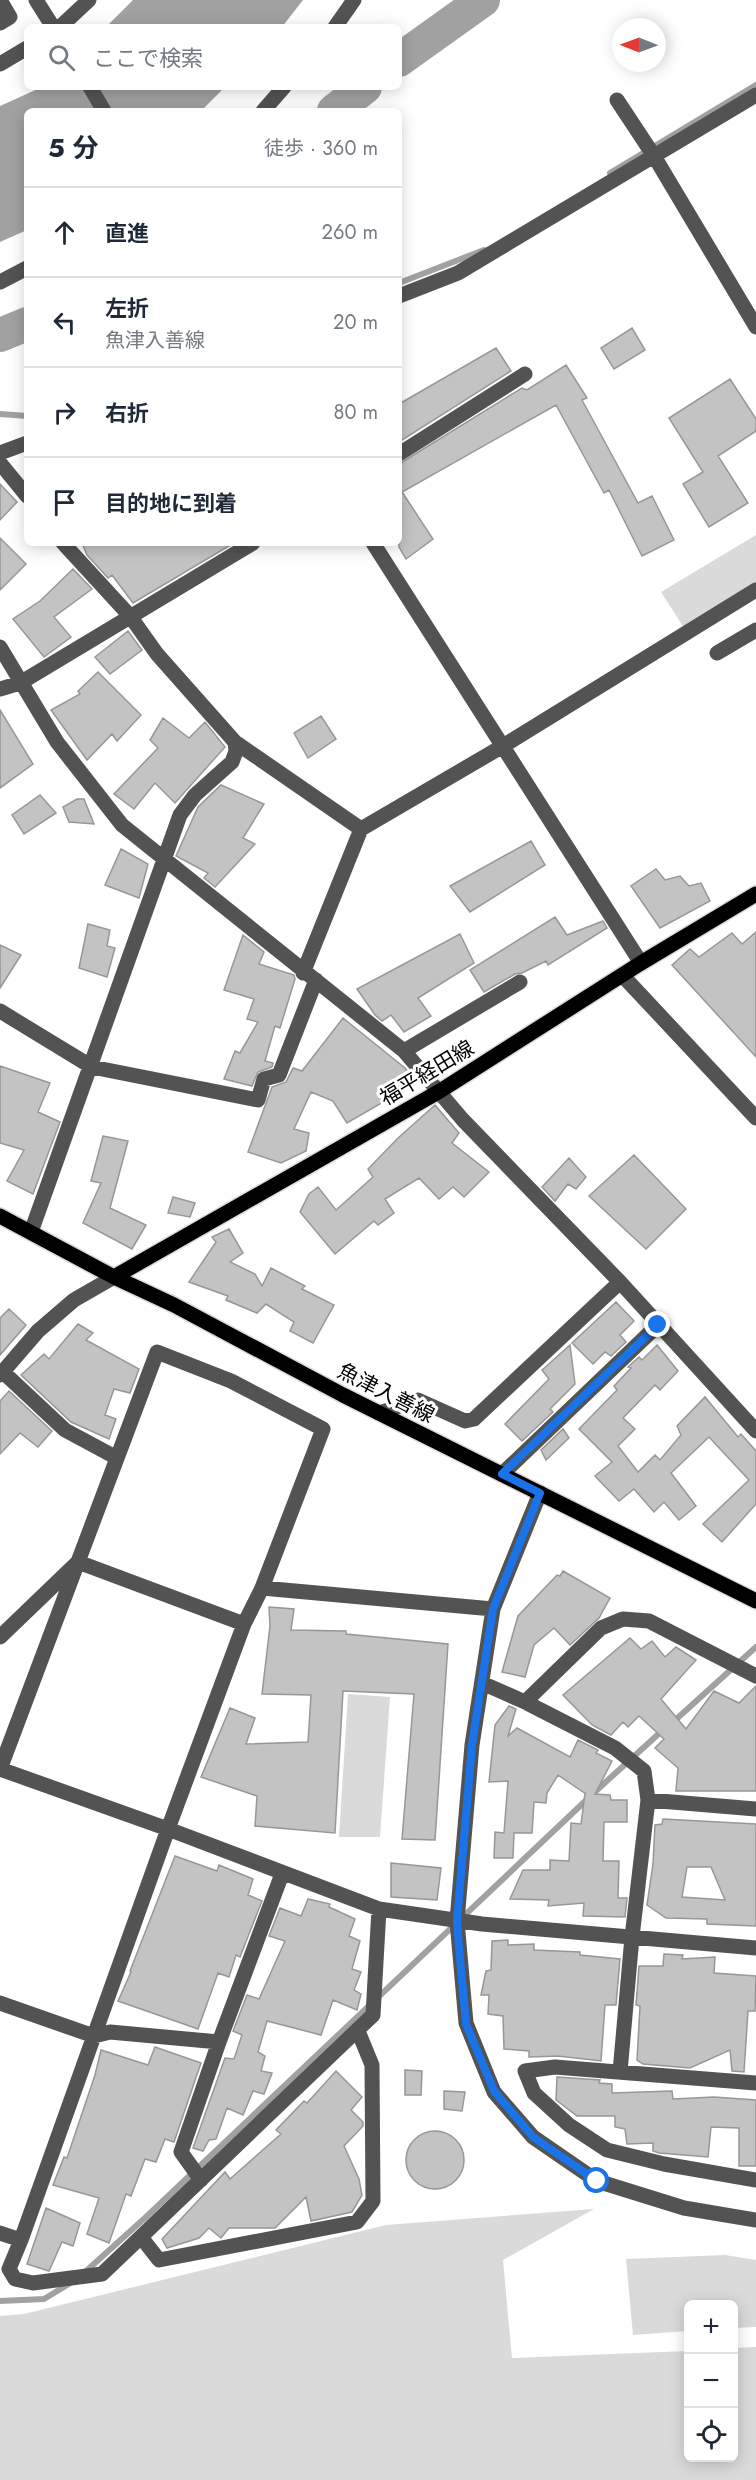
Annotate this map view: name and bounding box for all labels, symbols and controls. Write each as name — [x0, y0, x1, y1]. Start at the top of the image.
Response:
north arrow — [612, 18, 666, 72]
search box — [24, 24, 402, 90]
icon: search — [45, 41, 78, 74]
text: ここで検索 — [93, 42, 203, 74]
text: 5 分 — [48, 129, 99, 167]
text: 徒歩 · 360 m — [264, 134, 378, 163]
icon: ahead — [48, 216, 81, 249]
text: 直進 — [105, 217, 149, 249]
text: 260 m — [322, 218, 378, 247]
text: 左折 — [105, 292, 149, 324]
icon: left — [48, 306, 81, 339]
text: 20 m — [333, 308, 378, 337]
text: 魚津入善線 — [105, 326, 205, 355]
icon: right — [48, 396, 81, 429]
text: 右折 — [105, 397, 149, 429]
text: 80 m — [333, 398, 378, 427]
icon: arrive — [48, 486, 81, 519]
text: 目的地に到着 — [105, 487, 237, 519]
street label: 福平経田線 — [374, 1033, 480, 1113]
route end — [644, 1311, 670, 1337]
street label: 魚津入善線 — [332, 1356, 440, 1430]
route start — [583, 2167, 609, 2193]
map controls — [684, 2300, 738, 2462]
button: + — [684, 2300, 738, 2354]
button: − — [684, 2354, 738, 2408]
button: locate — [684, 2408, 738, 2462]

